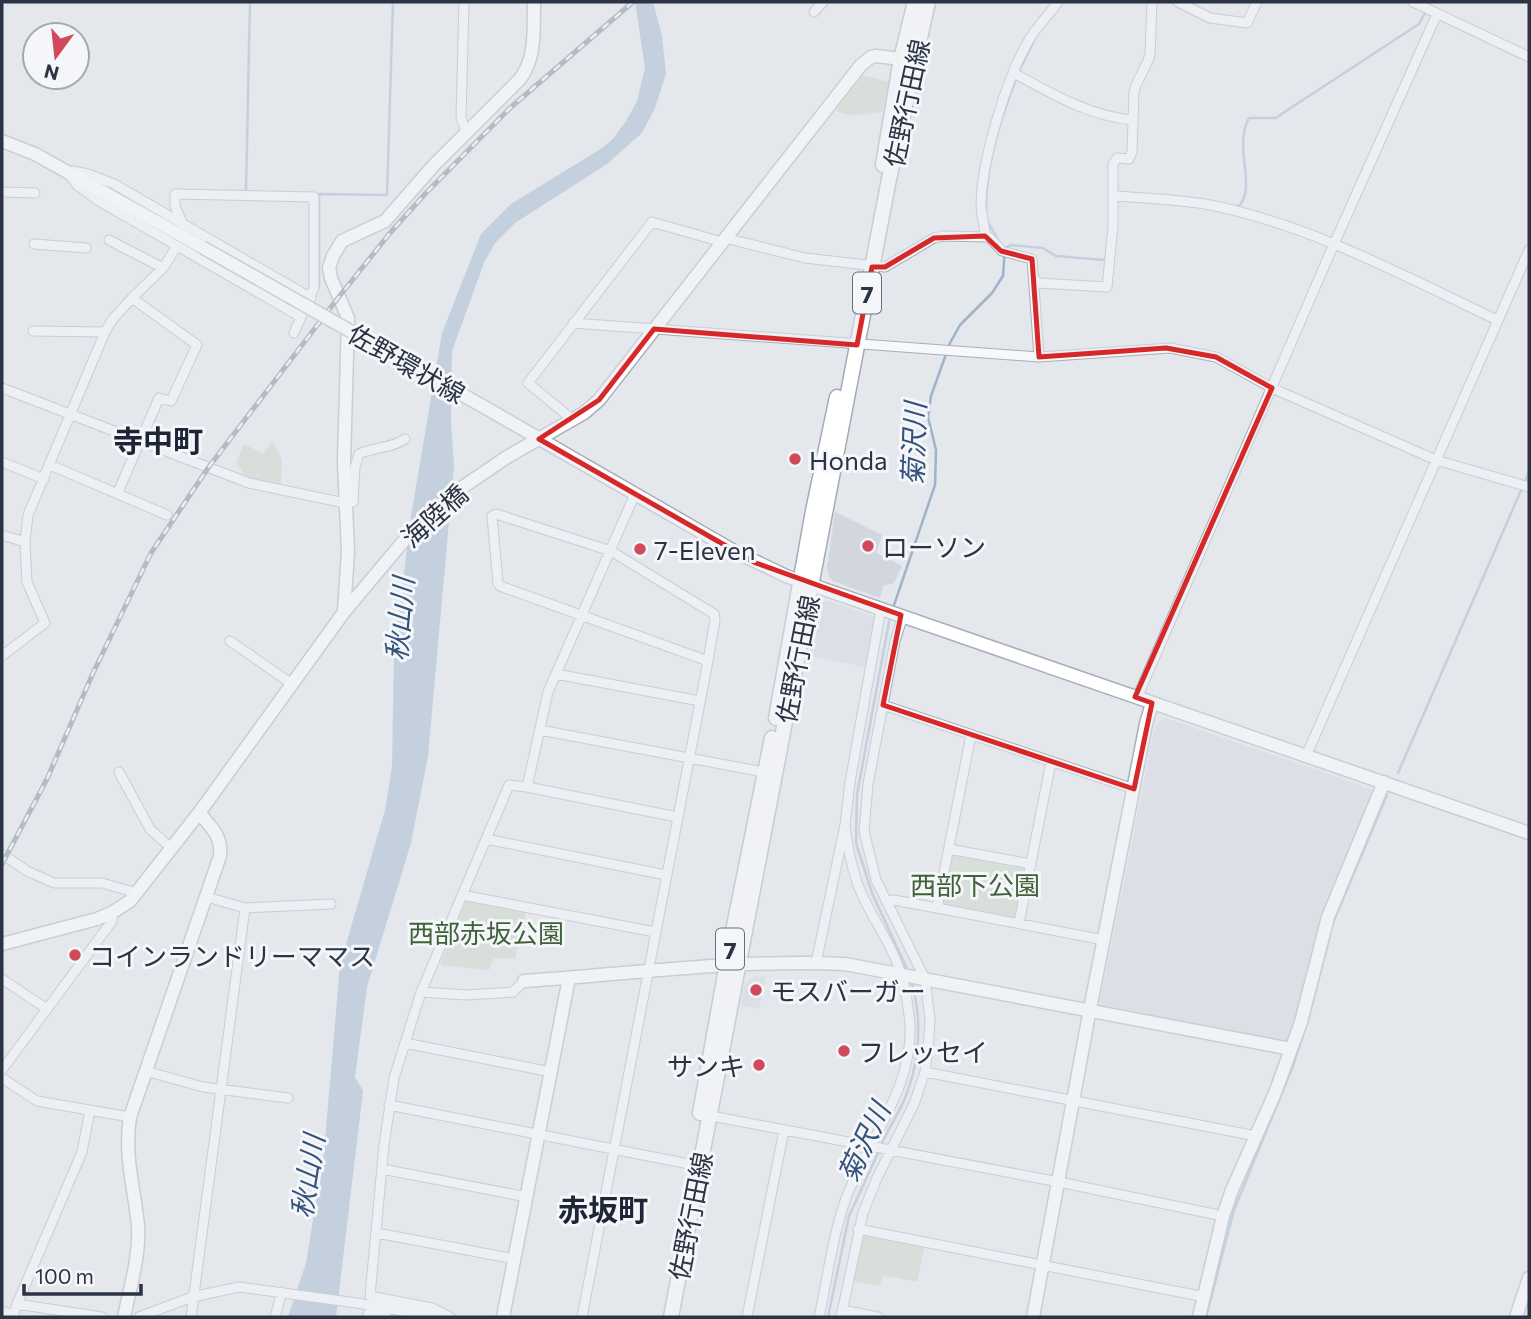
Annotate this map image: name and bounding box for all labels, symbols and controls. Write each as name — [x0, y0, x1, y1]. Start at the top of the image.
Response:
north arrow — [21, 21, 91, 91]
street label: 佐野行田線 — [877, 36, 935, 170]
text: N — [42, 60, 61, 86]
road number: 7 — [853, 272, 881, 314]
street label: 佐野環状線 — [343, 317, 471, 409]
water label: 菊沢川 — [895, 398, 932, 487]
district label: 寺中町 — [113, 421, 203, 458]
place label: Honda — [809, 444, 888, 475]
marker: Honda — [787, 451, 803, 467]
street label: 海陸橋 — [395, 477, 473, 553]
place label: ローソン — [882, 531, 986, 562]
place label: 7-Eleven — [654, 534, 756, 565]
marker: ローソン — [860, 538, 876, 554]
marker: 7-Eleven — [632, 541, 648, 557]
water label: 秋山川 — [378, 573, 420, 662]
street label: 佐野行田線 — [769, 592, 825, 726]
park label: 西部下公園 — [910, 869, 1040, 900]
park label: 西部赤坂公園 — [408, 917, 564, 948]
road number: 7 — [716, 929, 744, 970]
place label: コインランドリーママス — [89, 940, 375, 971]
marker: コインランドリーママス — [67, 947, 83, 963]
place label: モスバーガー — [770, 975, 926, 1006]
marker: モスバーガー — [748, 982, 764, 998]
place label: フレッセイ — [858, 1036, 988, 1067]
marker: フレッセイ — [836, 1043, 852, 1059]
place label: サンキ — [667, 1050, 745, 1081]
marker: サンキ — [751, 1057, 767, 1073]
water label: 菊沢川 — [830, 1094, 897, 1187]
water label: 秋山川 — [284, 1129, 331, 1220]
street label: 佐野行田線 — [662, 1149, 718, 1283]
district label: 赤坂町 — [558, 1190, 648, 1227]
scale bar — [24, 1252, 142, 1296]
text: 100 m — [35, 1263, 94, 1288]

